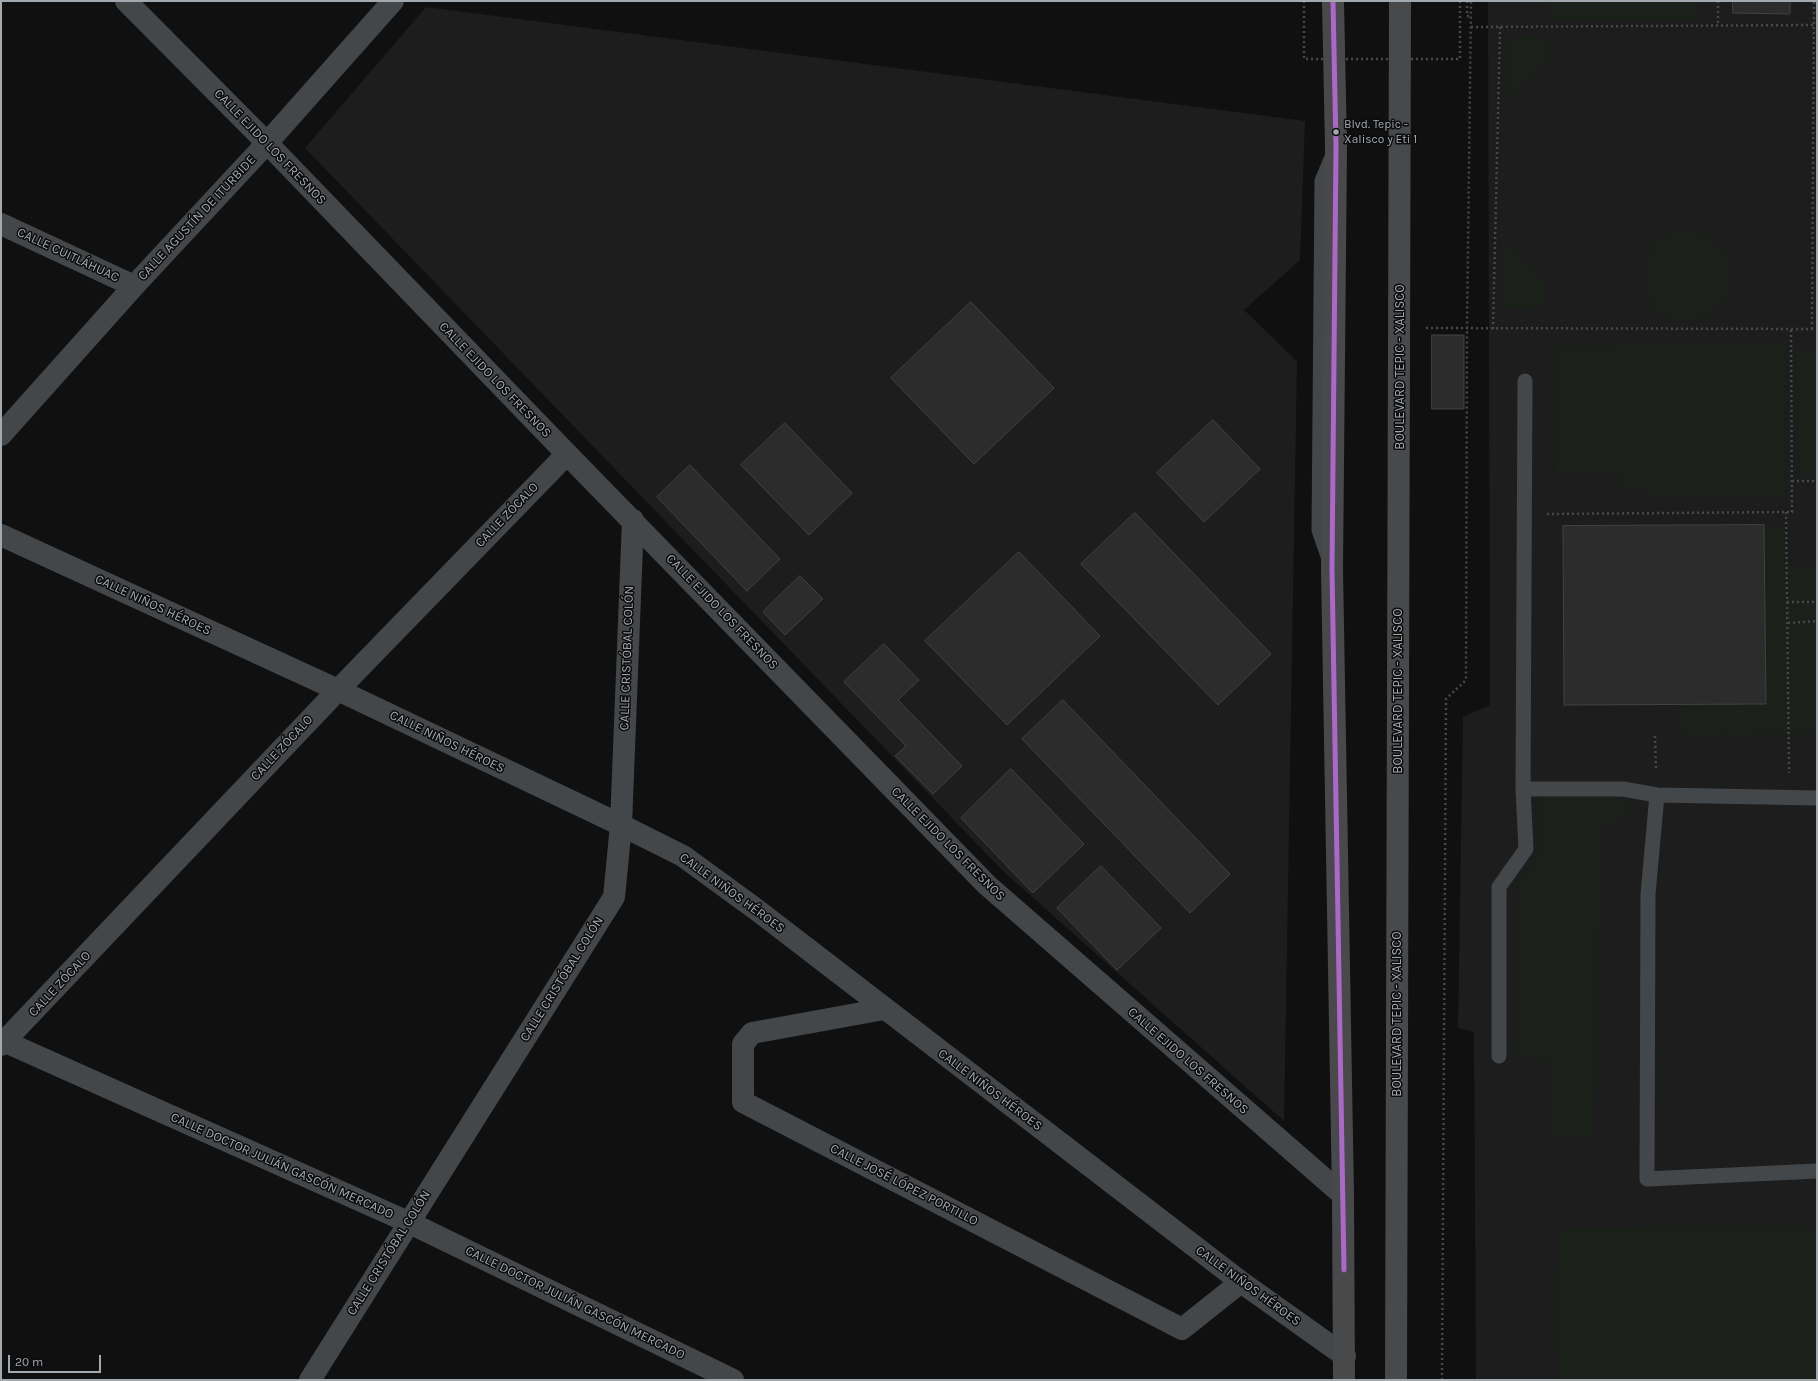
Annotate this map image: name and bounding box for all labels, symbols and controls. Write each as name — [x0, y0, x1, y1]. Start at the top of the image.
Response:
street label: CALLE EJIDO LOS FRESNOS — [211, 86, 329, 208]
place label: Blvd. Tepic - Xalisco y Eti 1 — [1344, 118, 1417, 146]
marker: Blvd. Tepic - Xalisco y Eti 1 — [1331, 127, 1341, 137]
street label: CALLE AGUSTÍN DE ITURBIDE — [135, 152, 259, 284]
street label: CALLE CUITLÁHUAC — [15, 225, 121, 285]
street label: BOULEVARD TEPIC - XALISCO — [1392, 284, 1408, 450]
street label: CALLE EJIDO LOS FRESNOS — [436, 319, 554, 441]
street label: CALLE ZÓCALO — [472, 479, 542, 551]
street label: CALLE EJIDO LOS FRESNOS — [663, 551, 781, 673]
street label: CALLE NIÑOS HÉROES — [92, 571, 214, 639]
street label: CALLE CRISTÓBAL COLÓN — [617, 585, 637, 731]
street label: BOULEVARD TEPIC - XALISCO — [1390, 608, 1406, 774]
street label: CALLE NIÑOS HÉROES — [387, 707, 507, 777]
street label: CALLE ZÓCALO — [248, 712, 316, 784]
street label: CALLE EJIDO LOS FRESNOS — [888, 784, 1008, 904]
street label: CALLE NIÑOS HÉROES — [676, 850, 788, 936]
street label: CALLE CRISTÓBAL COLÓN — [517, 913, 607, 1045]
street label: BOULEVARD TEPIC - XALISCO — [1389, 931, 1405, 1097]
street label: CALLE ZÓCALO — [26, 948, 94, 1020]
street label: CALLE EJIDO LOS FRESNOS — [1124, 1004, 1252, 1118]
street label: CALLE NIÑOS HÉROES — [935, 1046, 1045, 1134]
street label: CALLE DOCTOR JULIÁN GASCÓN MERCADO — [168, 1110, 396, 1222]
street label: CALLE JOSÉ LÓPEZ PORTILLO — [827, 1141, 981, 1229]
street label: CALLE CRISTÓBAL COLÓN — [344, 1187, 434, 1319]
street label: CALLE DOCTOR JULIÁN GASCÓN MERCADO — [463, 1243, 687, 1363]
street label: CALLE NIÑOS HÉROES — [1192, 1243, 1304, 1329]
scale bar — [10, 1347, 103, 1373]
text: 20 m — [15, 1355, 43, 1369]

